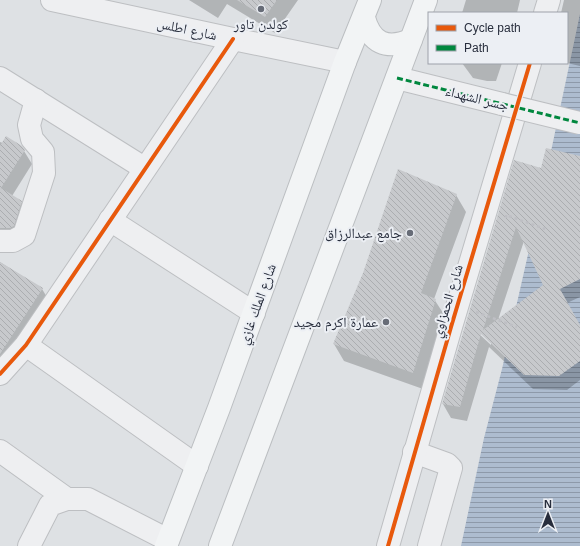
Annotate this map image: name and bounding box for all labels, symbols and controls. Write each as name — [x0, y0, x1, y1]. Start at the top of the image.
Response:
marker: کولدن تاور — [256, 4, 266, 14]
legend — [428, 12, 568, 64]
street label: شارع اطلس — [155, 15, 218, 45]
place label: کولدن تاور — [233, 16, 288, 33]
text: Cycle path — [464, 21, 521, 35]
text: Path — [464, 41, 489, 55]
street label: جسر الشهداء — [443, 82, 510, 115]
place label: جامع عبدالرزاق — [325, 225, 402, 243]
marker: جامع عبدالرزاق — [405, 228, 415, 238]
street label: شارع الملك غازي — [235, 261, 282, 348]
street label: شارع الحمزاوي — [428, 262, 469, 341]
place label: عمارة اكرم مجيد — [294, 314, 378, 332]
marker: عمارة اكرم مجيد — [381, 317, 391, 327]
north arrow — [528, 494, 568, 534]
text: N — [544, 498, 552, 510]

